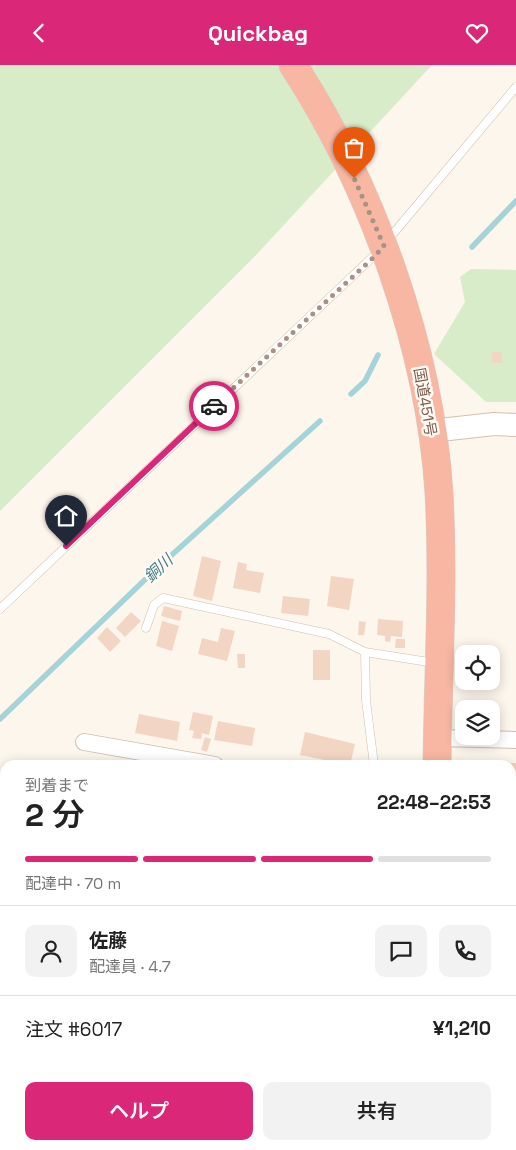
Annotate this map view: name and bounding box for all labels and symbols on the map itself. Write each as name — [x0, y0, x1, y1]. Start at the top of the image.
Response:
pin — [333, 127, 375, 178]
street label: 国道451号 — [410, 366, 441, 438]
courier — [189, 381, 239, 431]
pin — [45, 495, 87, 546]
water label: 銅川 — [139, 548, 179, 587]

